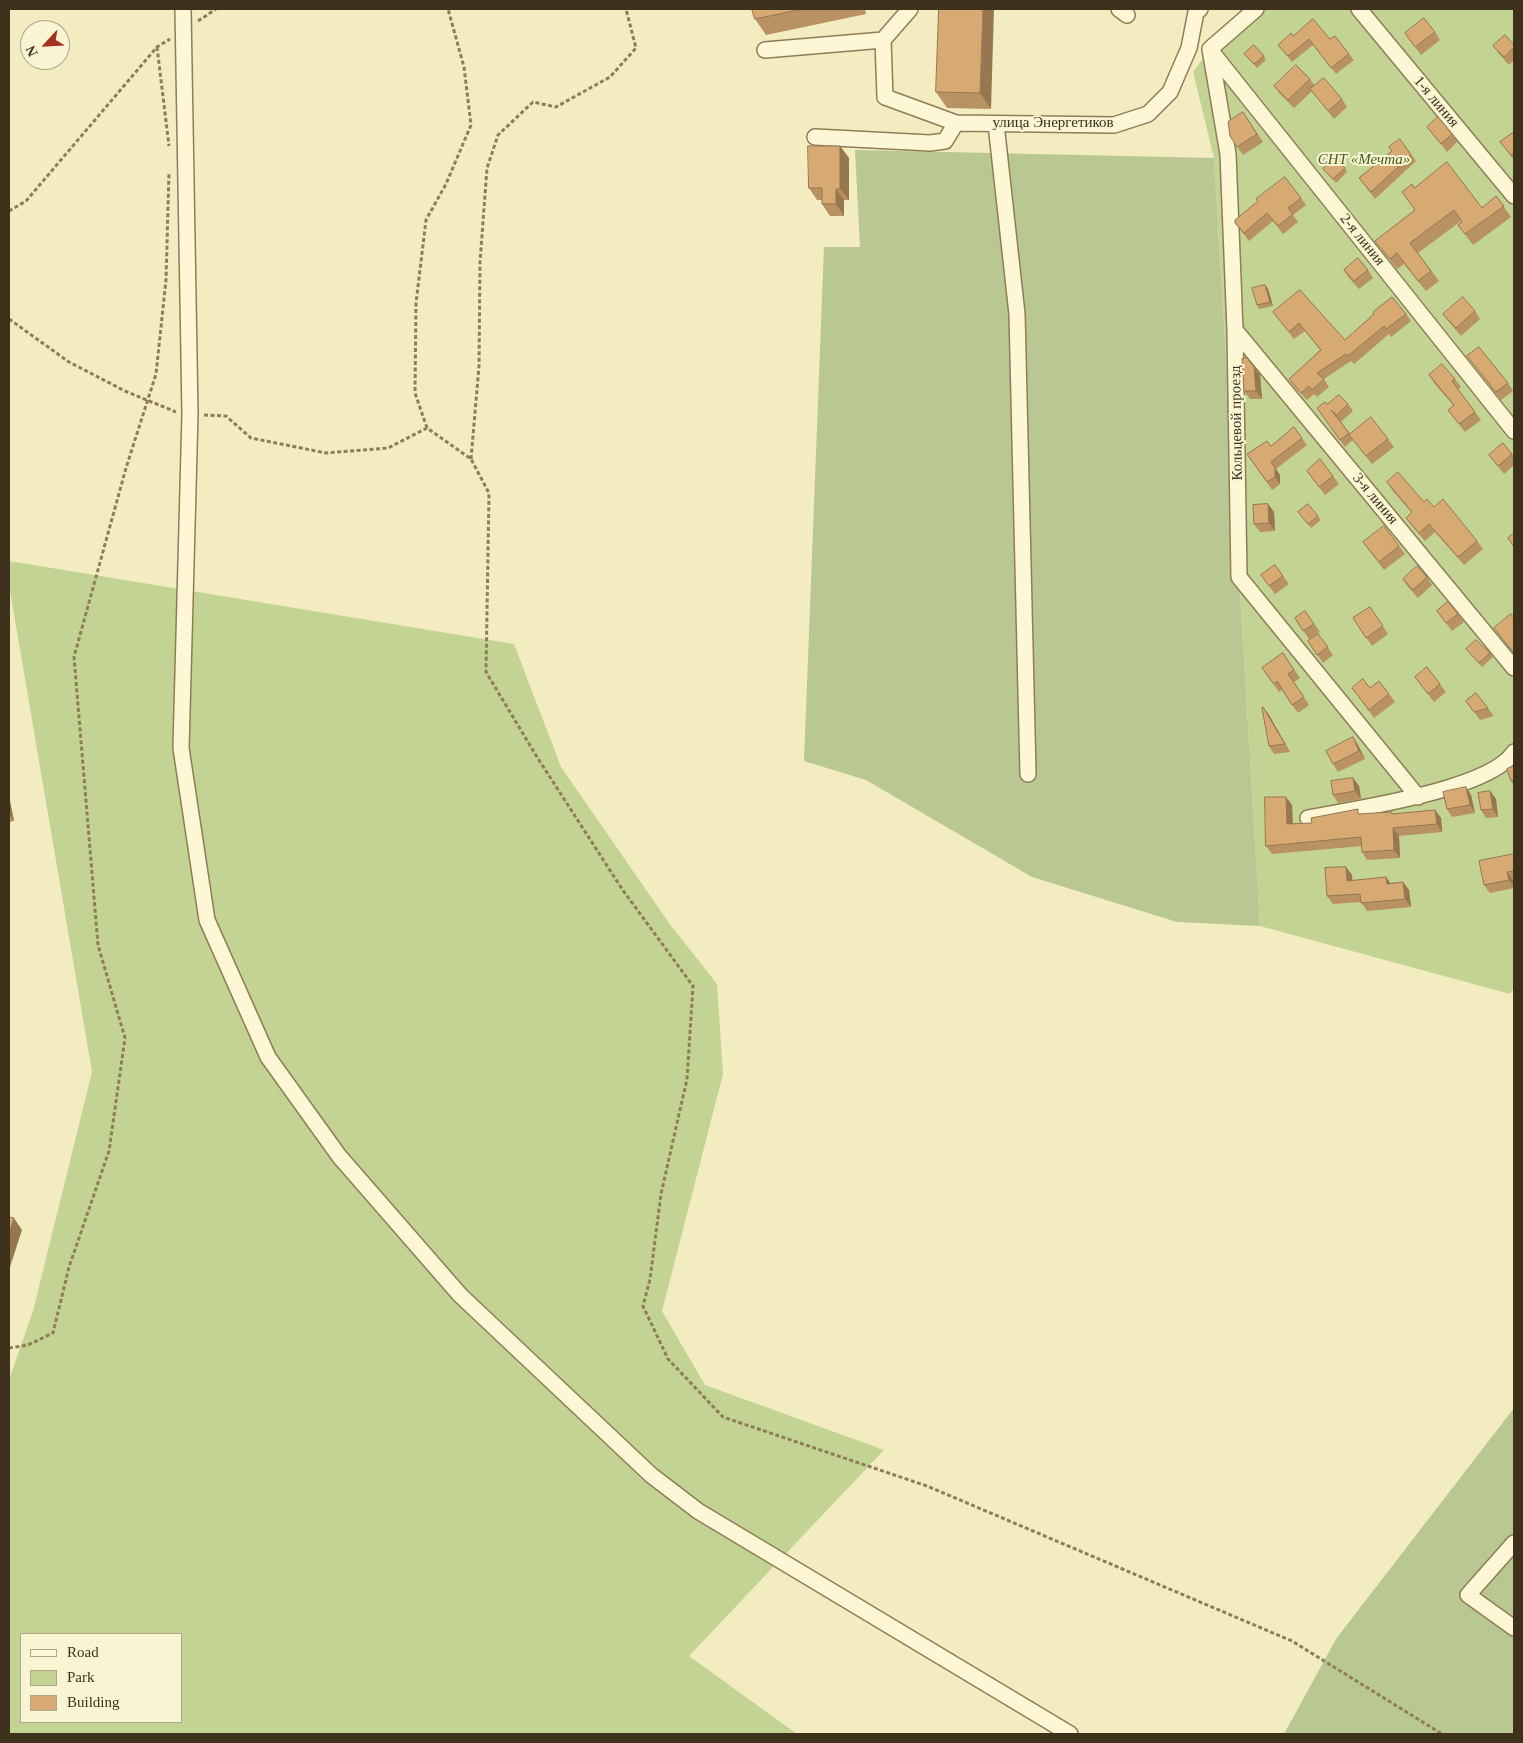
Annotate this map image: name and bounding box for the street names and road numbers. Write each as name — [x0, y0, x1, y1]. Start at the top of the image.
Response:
street label: 1-я линия — [1409, 73, 1463, 131]
street label: улица Энергетиков — [992, 114, 1114, 132]
street label: 2-я линия — [1336, 210, 1388, 270]
street label: Кольцевой проезд — [1227, 365, 1247, 481]
street label: 3-я линия — [1348, 470, 1402, 528]

